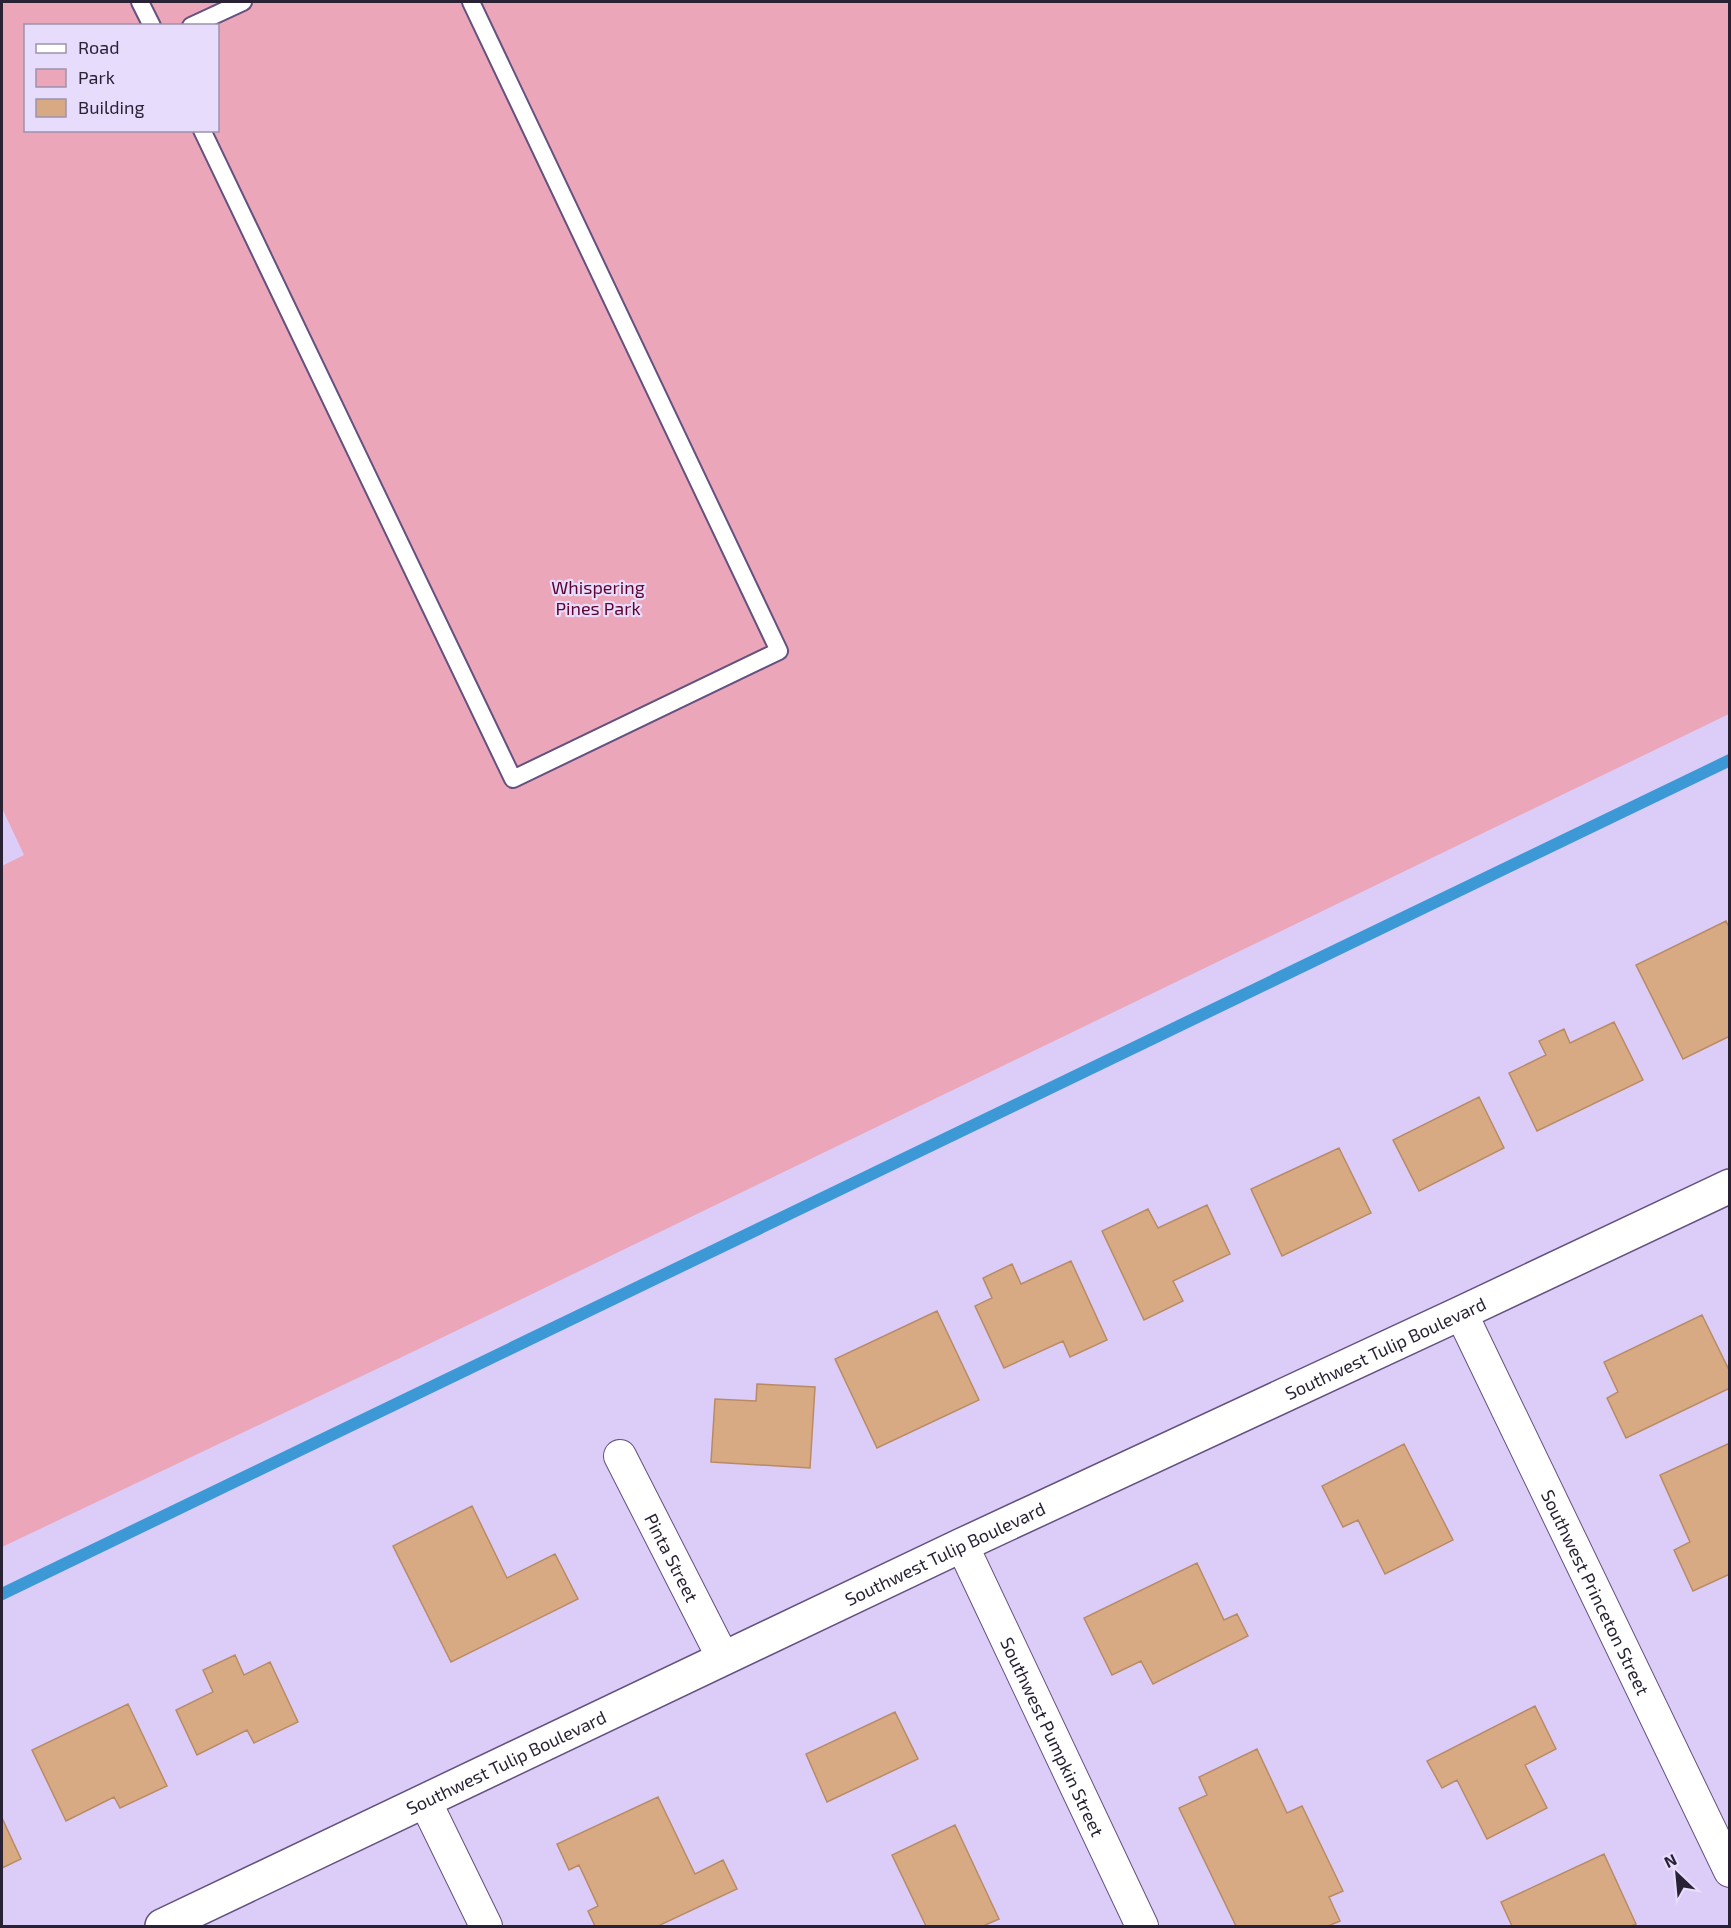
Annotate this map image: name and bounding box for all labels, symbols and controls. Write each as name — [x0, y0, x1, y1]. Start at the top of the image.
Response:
legend — [24, 24, 219, 132]
text: Road — [78, 36, 119, 58]
text: Park — [78, 66, 115, 88]
text: Building — [78, 96, 145, 118]
park label: Whispering Pines Park — [551, 576, 645, 619]
street label: Southwest Tulip Boulevard — [1282, 1292, 1489, 1404]
street label: Southwest Princeton Street — [1537, 1486, 1654, 1699]
street label: Southwest Tulip Boulevard — [841, 1497, 1049, 1610]
street label: Pinta Street — [640, 1510, 704, 1606]
street label: Southwest Pumpkin Street — [996, 1634, 1109, 1840]
street label: Southwest Tulip Boulevard — [402, 1705, 609, 1819]
north arrow — [1647, 1844, 1707, 1904]
text: N — [1661, 1849, 1680, 1871]

